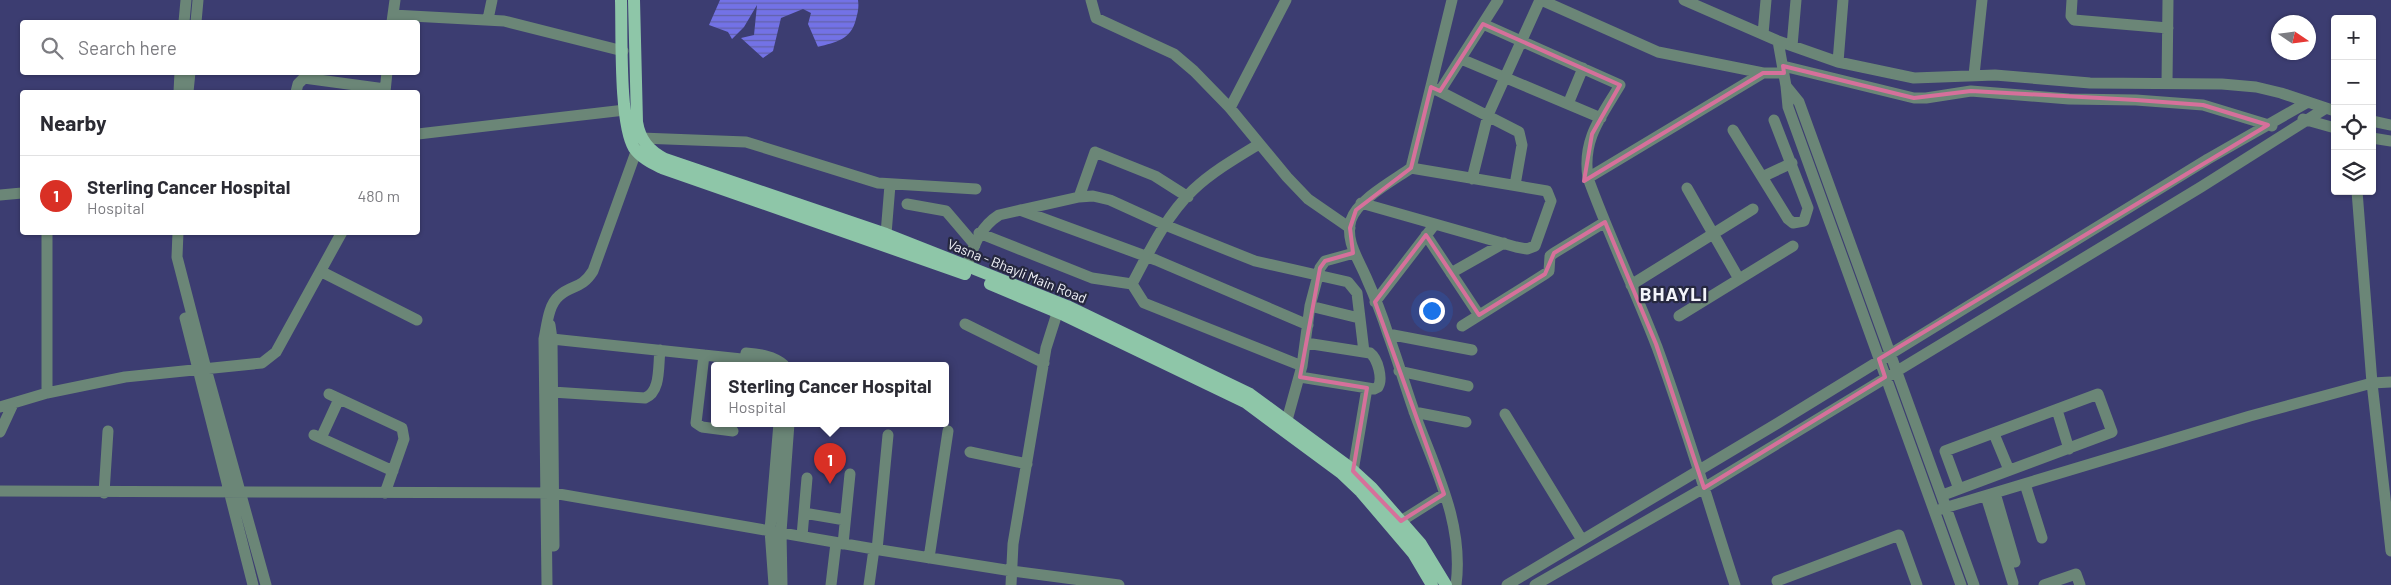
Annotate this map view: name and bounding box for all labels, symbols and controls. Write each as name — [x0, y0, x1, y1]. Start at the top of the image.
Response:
north arrow — [2271, 15, 2316, 60]
map controls — [2331, 15, 2376, 195]
button: + — [2331, 15, 2376, 60]
search box — [20, 20, 420, 75]
icon: search — [38, 34, 66, 62]
text: Search here — [78, 36, 177, 59]
button: − — [2331, 60, 2376, 105]
button: locate — [2331, 105, 2376, 150]
text: Nearby — [40, 110, 106, 135]
button: layers — [2331, 150, 2376, 195]
text: Sterling Cancer Hospital — [87, 175, 290, 198]
text: 1 — [53, 186, 59, 205]
text: 480 m — [357, 186, 400, 205]
text: Hospital — [87, 198, 144, 217]
street label: Vasna - Bhayli Main Road — [945, 235, 1089, 306]
district label: BHAYLI — [1640, 282, 1708, 305]
your location — [1419, 298, 1445, 324]
popup — [711, 362, 949, 427]
text: Sterling Cancer Hospital — [728, 374, 932, 397]
text: Hospital — [728, 397, 786, 416]
pin: 1 — [814, 443, 846, 484]

